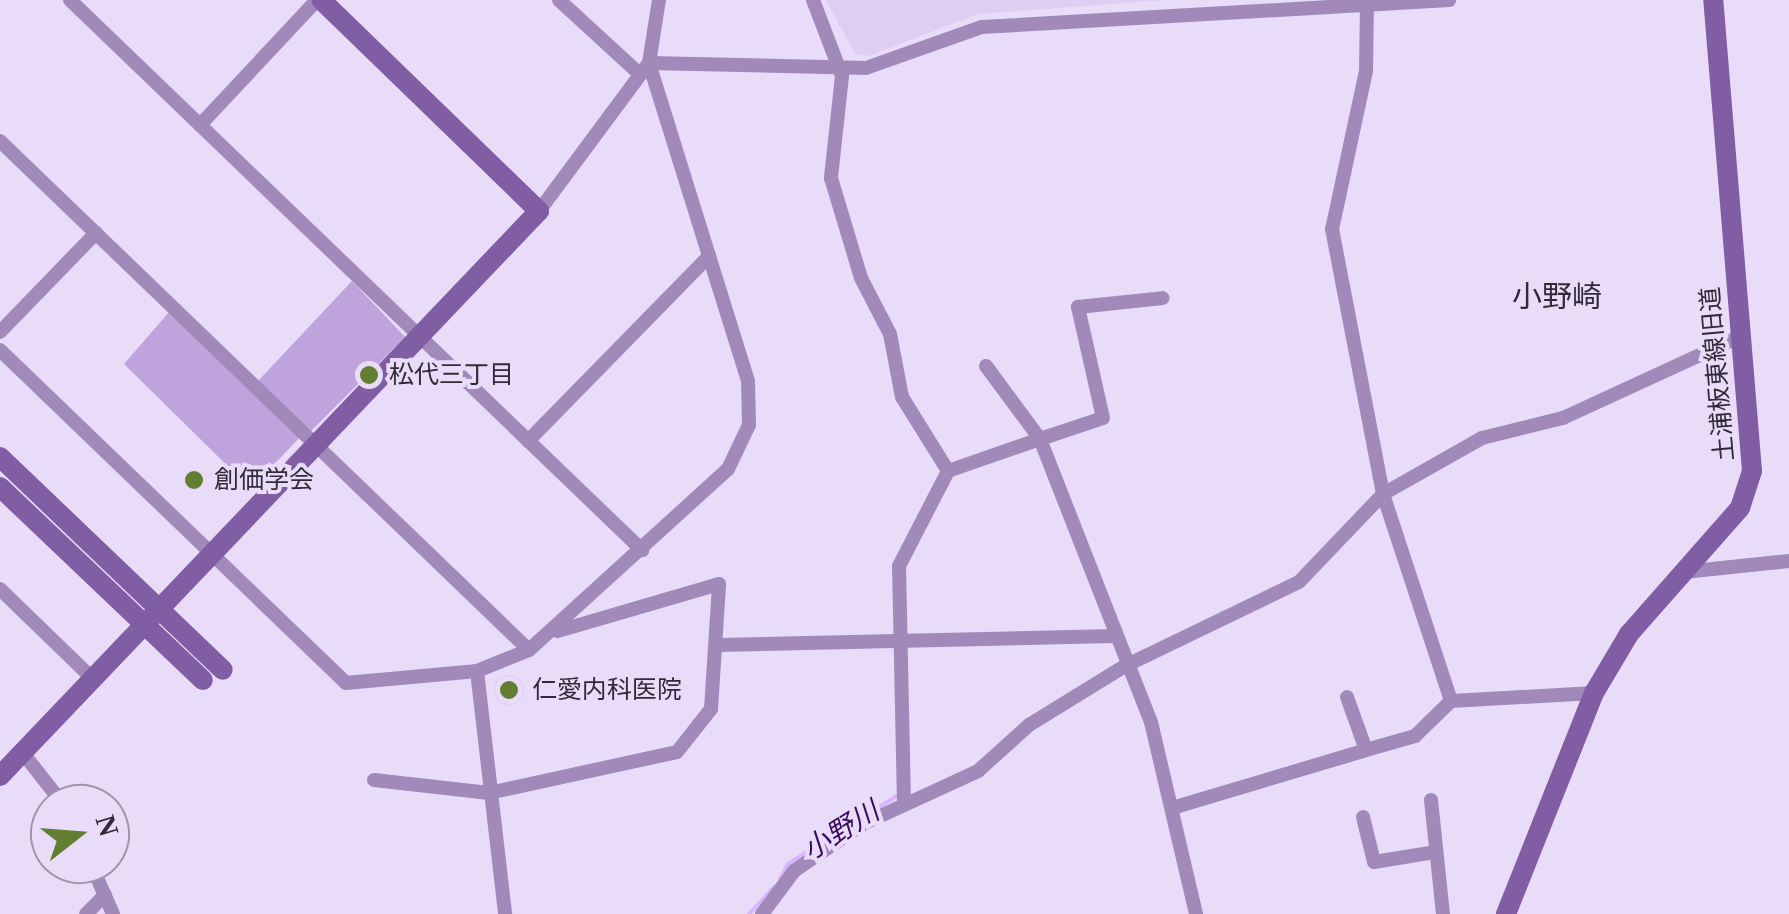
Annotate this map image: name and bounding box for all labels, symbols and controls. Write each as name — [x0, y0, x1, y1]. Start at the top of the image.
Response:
district label: 小野崎 — [1512, 279, 1602, 315]
street label: 土浦板東線旧道 — [1695, 286, 1741, 462]
place label: 松代三丁目 — [389, 360, 514, 390]
marker: 松代三丁目 — [358, 364, 380, 386]
place label: 創価学会 — [214, 465, 314, 495]
marker: 創価学会 — [183, 469, 205, 491]
place label: 仁愛内科医院 — [532, 675, 682, 705]
marker: 仁愛内科医院 — [496, 677, 522, 703]
north arrow — [30, 784, 130, 884]
water label: 小野川 — [796, 794, 886, 868]
text: N — [89, 811, 125, 840]

